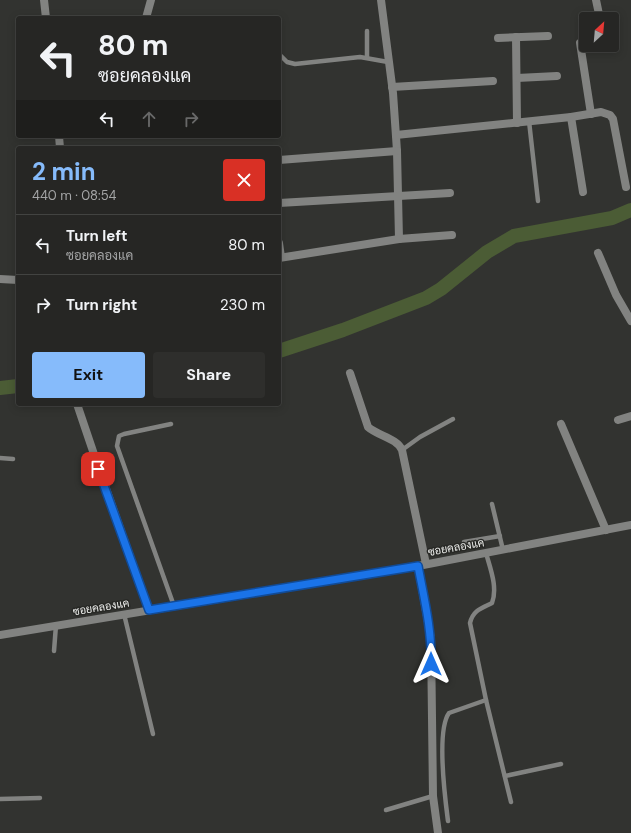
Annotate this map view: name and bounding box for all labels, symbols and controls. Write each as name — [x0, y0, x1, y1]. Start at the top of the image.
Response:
north arrow — [579, 12, 619, 52]
map controls — [579, 12, 619, 52]
text: 80 m — [98, 27, 168, 64]
icon: left — [32, 32, 84, 84]
text: ซอยคลองแค — [98, 64, 191, 88]
icon: left — [96, 108, 118, 130]
icon: ahead — [138, 108, 160, 130]
icon: right — [180, 108, 202, 130]
text: 2 min — [32, 156, 95, 187]
button: close — [223, 159, 265, 201]
text: 440 m · 08:54 — [32, 187, 116, 204]
text: Turn left — [66, 226, 127, 246]
icon: left — [32, 234, 54, 256]
text: 80 m — [228, 235, 265, 255]
text: ซอยคลองแค — [66, 247, 133, 264]
icon: right — [32, 294, 54, 316]
text: Turn right — [66, 295, 137, 315]
text: 230 m — [220, 295, 265, 315]
button: Exit — [32, 352, 145, 398]
button: Share — [153, 352, 265, 398]
pin — [81, 452, 115, 486]
icon: arrive — [87, 458, 109, 480]
street label: ซอยคลองแค — [427, 535, 485, 559]
street label: ซอยคลองแค — [72, 596, 130, 618]
position arrow — [410, 643, 452, 685]

